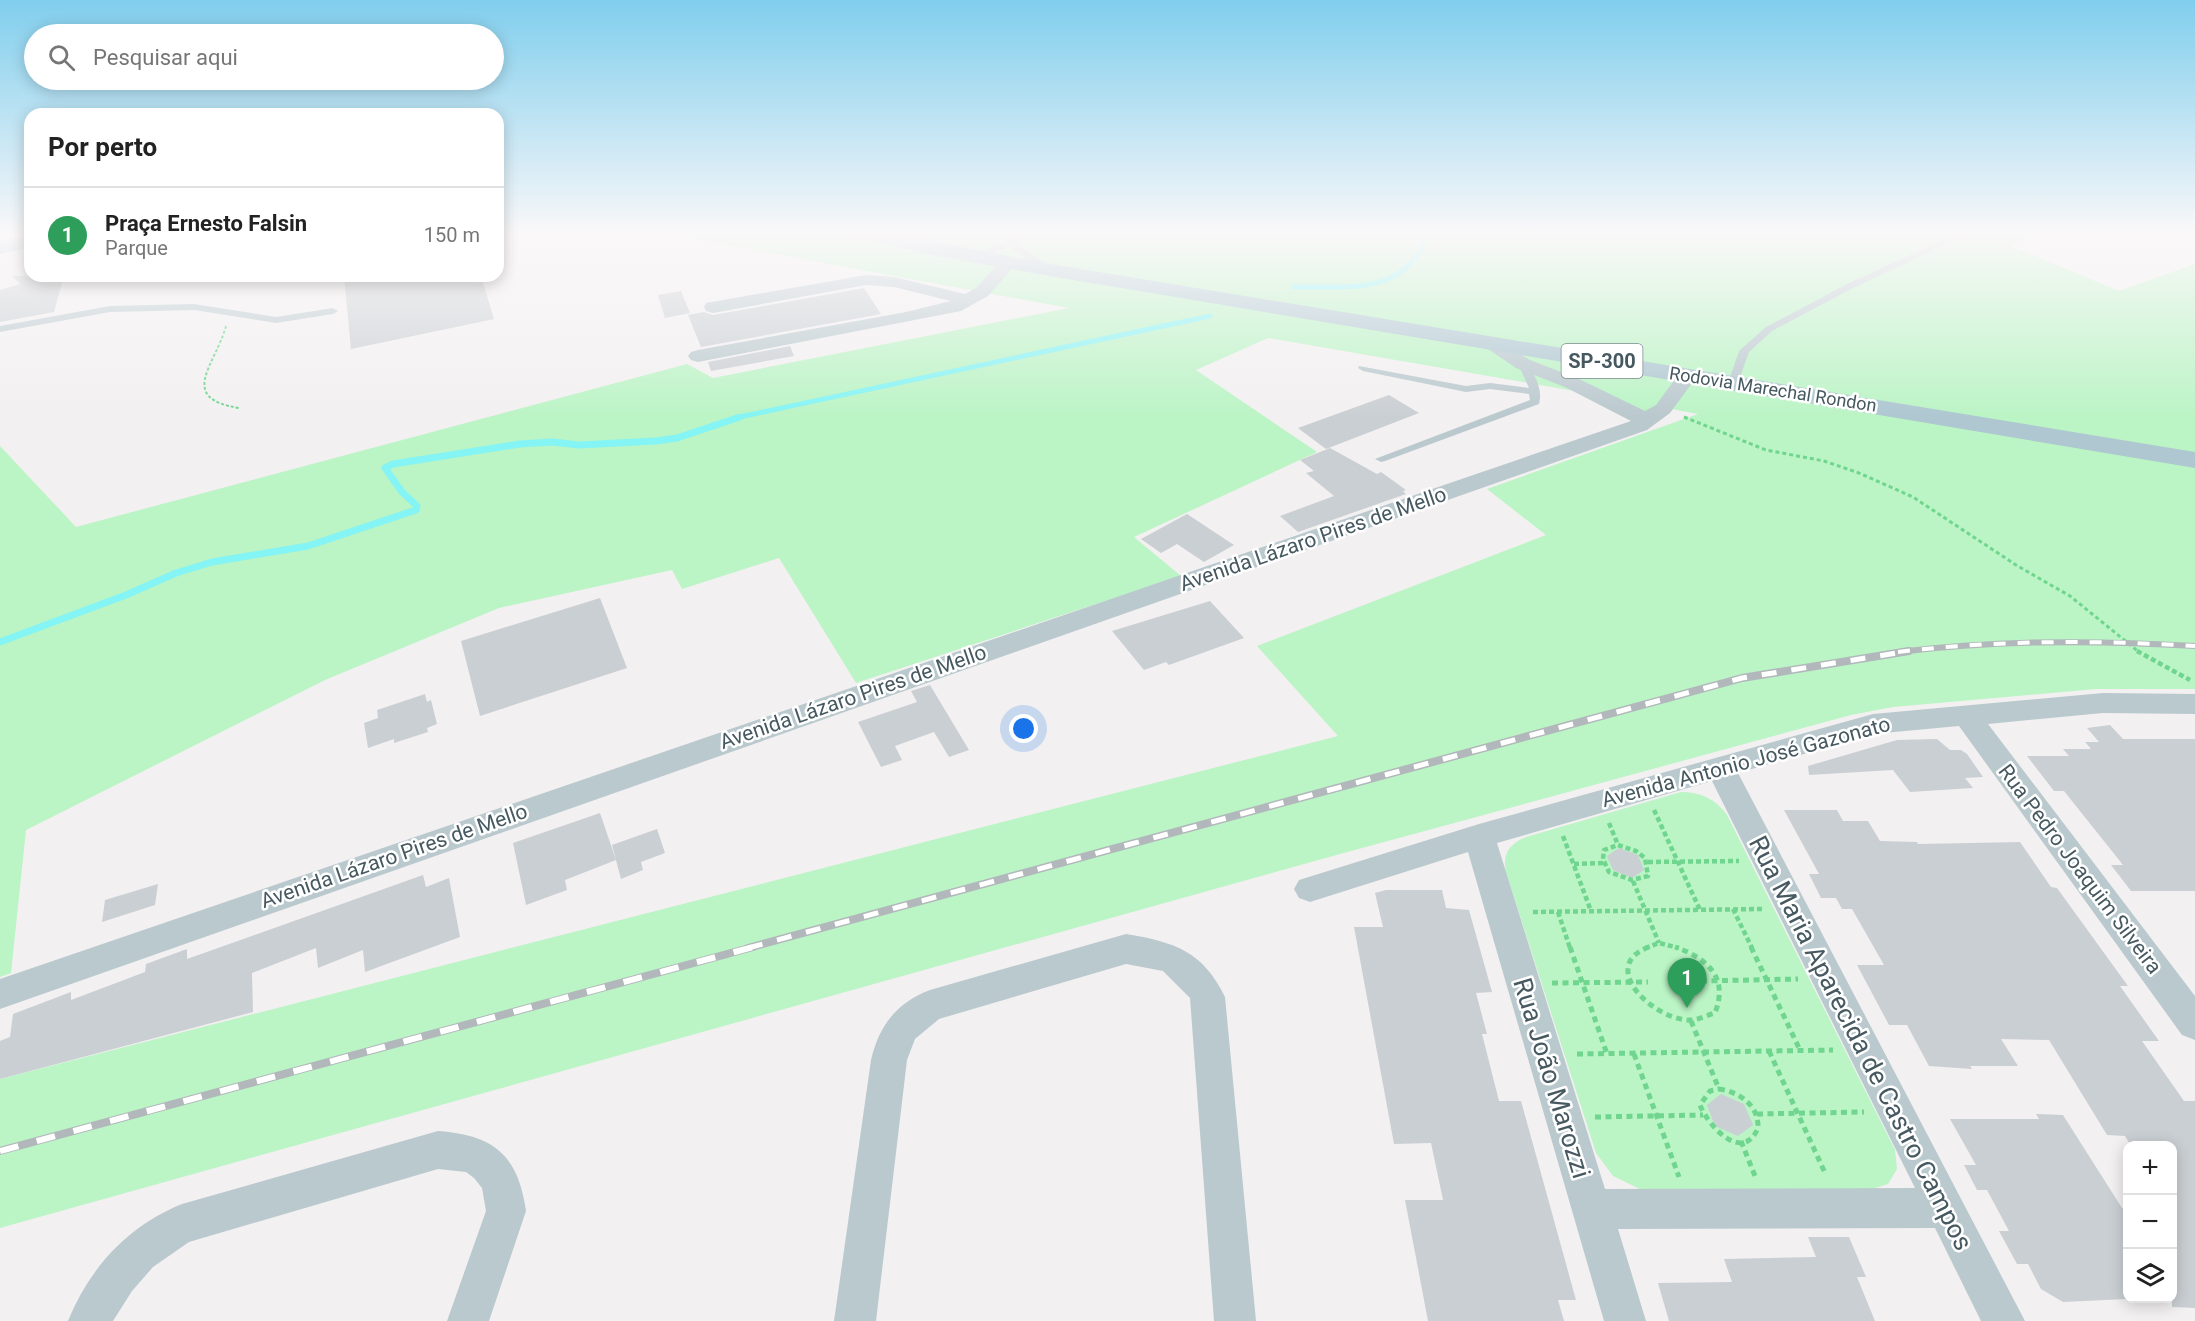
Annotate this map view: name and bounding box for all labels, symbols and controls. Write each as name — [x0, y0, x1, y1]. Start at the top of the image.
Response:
search box — [24, 24, 504, 90]
icon: search — [45, 41, 78, 74]
text: Pesquisar aqui — [93, 45, 238, 70]
text: Por perto — [48, 132, 157, 162]
text: Praça Ernesto Falsin — [105, 211, 307, 236]
text: 1 — [62, 223, 73, 247]
text: 150 m — [424, 223, 480, 247]
text: Parque — [105, 236, 168, 260]
road number: SP-300 — [1562, 344, 1642, 378]
street label: Rodovia Marechal Rondon — [1668, 362, 1878, 416]
street label: Avenida Lázaro Pires de Mello — [1176, 482, 1450, 596]
street label: Avenida Lázaro Pires de Mello — [716, 640, 990, 754]
street label: Avenida Antonio José Gazonato — [1599, 712, 1893, 812]
your location — [1009, 714, 1038, 743]
street label: Rua Pedro Joaquim Silveira — [1993, 760, 2167, 978]
street label: Avenida Lázaro Pires de Mello — [257, 799, 531, 913]
street label: Rua Maria Aparecida de Castro Campos — [1743, 831, 1979, 1255]
pin: 1 — [1668, 958, 1706, 1008]
street label: Rua João Marozzi — [1507, 974, 1597, 1182]
map controls — [2123, 1141, 2177, 1303]
button: + — [2123, 1141, 2177, 1195]
button: − — [2123, 1195, 2177, 1249]
button: layers — [2123, 1249, 2177, 1303]

